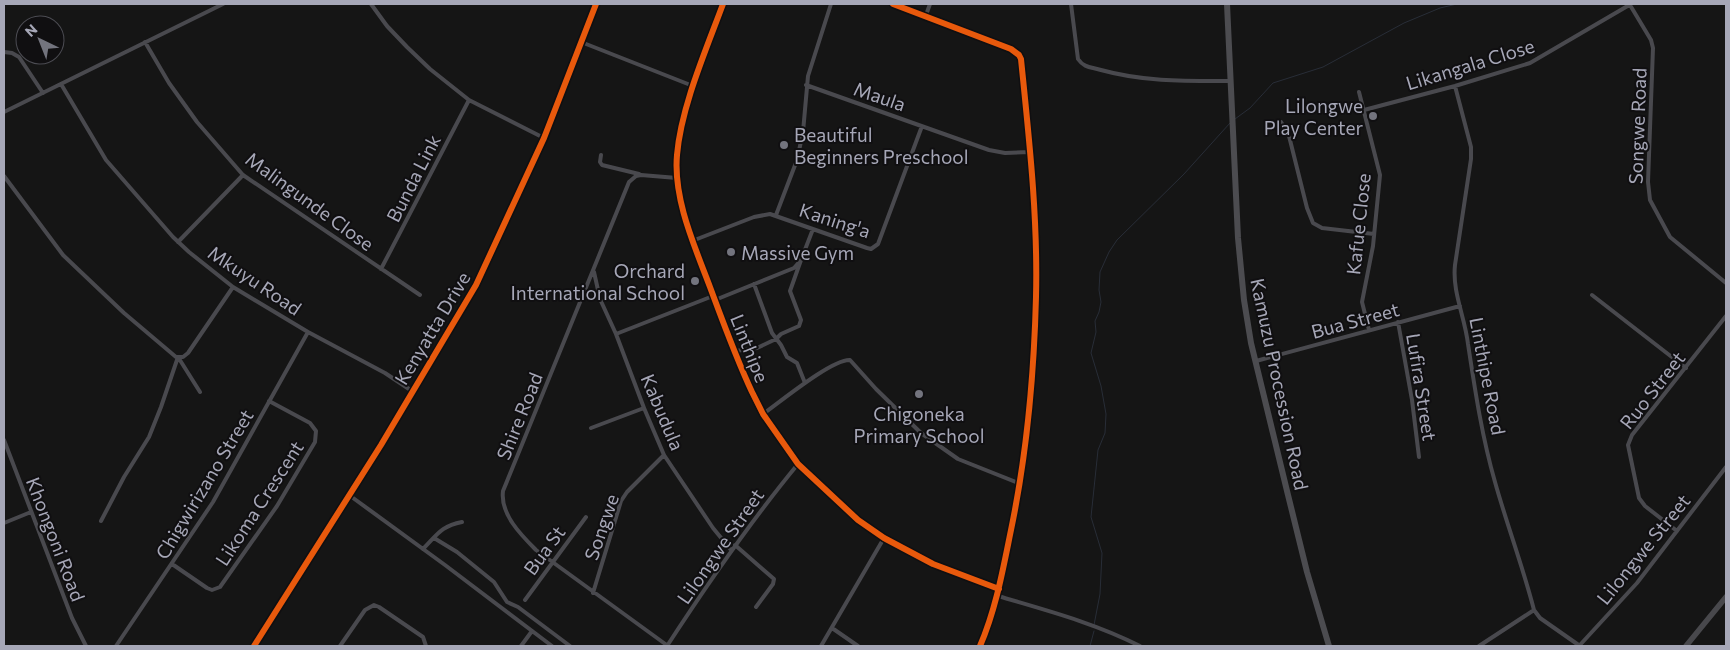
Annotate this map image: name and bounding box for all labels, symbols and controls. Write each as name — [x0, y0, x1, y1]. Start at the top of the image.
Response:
north arrow — [15, 15, 65, 65]
text: N — [21, 20, 40, 40]
street label: Likangala Close — [1403, 34, 1537, 94]
street label: Songwe Road — [1623, 67, 1651, 185]
street label: Maula — [851, 76, 909, 116]
place label: Lilongwe Play Center — [1264, 94, 1363, 139]
marker: Lilongwe Play Center — [1367, 110, 1379, 122]
place label: Beautiful Beginners Preschool — [794, 123, 968, 168]
street label: Bunda Link — [381, 130, 445, 226]
marker: Beautiful Beginners Preschool — [778, 139, 790, 151]
street label: Malingunde Close — [241, 147, 379, 255]
street label: Kafue Close — [1341, 172, 1375, 276]
street label: Kaning'a — [797, 198, 873, 242]
street label: Mkuyu Road — [204, 240, 306, 320]
place label: Massive Gym — [741, 241, 854, 264]
marker: Massive Gym — [725, 246, 737, 258]
place label: Orchard International School — [510, 259, 685, 304]
street label: Kenyatta Drive — [389, 267, 475, 389]
marker: Orchard International School — [689, 275, 701, 287]
street label: Kamuzu Procession Road — [1246, 276, 1314, 492]
street label: Bua Street — [1308, 297, 1402, 343]
street label: Linthipe — [726, 311, 774, 385]
street label: Linthipe Road — [1465, 315, 1511, 437]
street label: Lufira Street — [1402, 332, 1442, 443]
street label: Ruo Street — [1615, 347, 1689, 433]
street label: Shire Road — [491, 369, 547, 463]
street label: Kabudula — [637, 370, 689, 454]
marker: Chigoneka Primary School — [913, 388, 925, 400]
place label: Chigoneka Primary School — [854, 402, 984, 447]
street label: Chigwirizano Street — [150, 405, 258, 563]
street label: Likoma Crescent — [210, 436, 308, 570]
street label: Khongoni Road — [22, 474, 90, 604]
street label: Lilongwe Street — [672, 484, 768, 608]
street label: Lilongwe Street — [1591, 489, 1695, 609]
street label: Songwe — [579, 491, 623, 563]
street label: Bua St — [518, 521, 570, 579]

